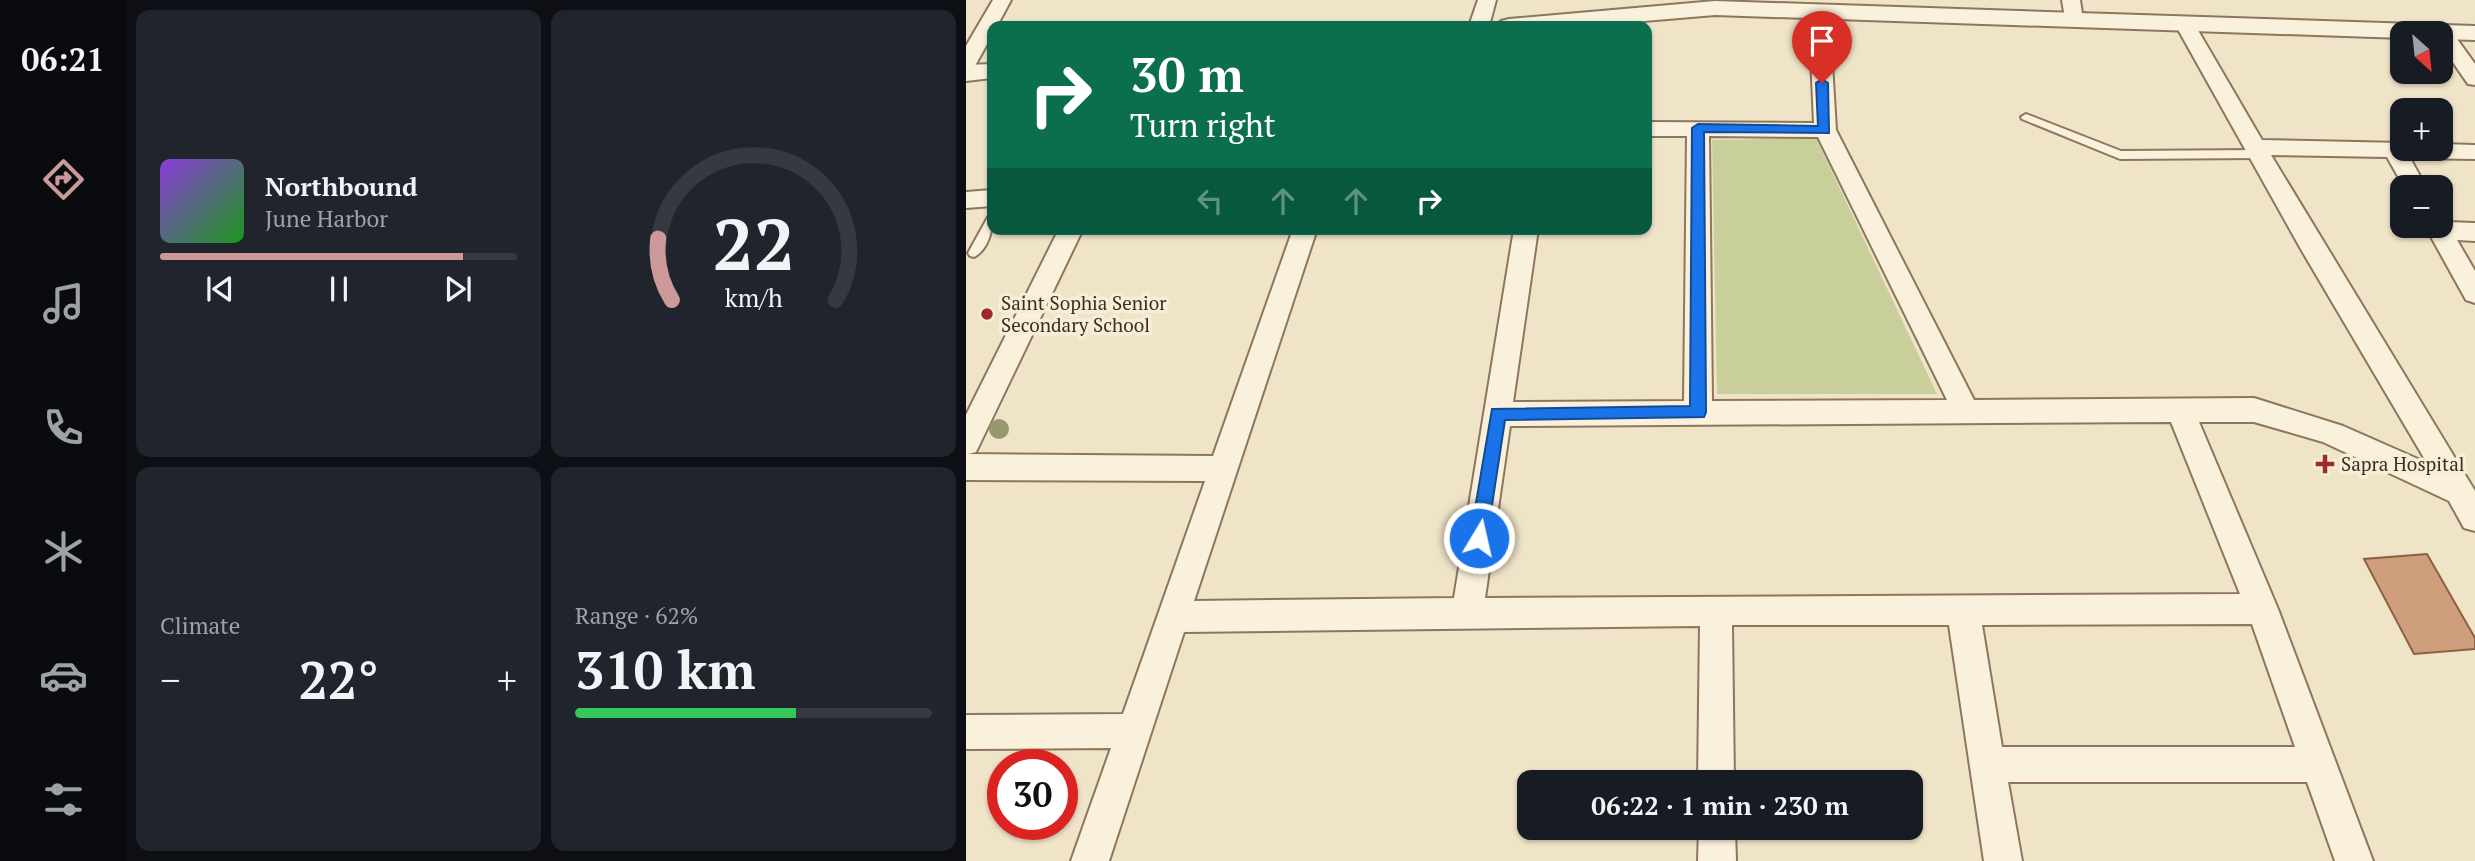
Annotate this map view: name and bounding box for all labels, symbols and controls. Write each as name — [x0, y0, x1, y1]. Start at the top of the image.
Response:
pin — [1792, 11, 1852, 83]
north arrow — [2390, 21, 2454, 84]
map controls — [2390, 21, 2453, 238]
icon: arrive — [1803, 22, 1841, 60]
text: 06:21 — [21, 38, 105, 80]
text: 30 m — [1130, 41, 1244, 106]
icon: right — [1015, 49, 1106, 140]
button: + — [2390, 98, 2453, 161]
text: Turn right — [1130, 104, 1276, 146]
icon: directions — [39, 155, 88, 204]
text: Northbound — [265, 169, 418, 203]
button: − — [2390, 175, 2453, 238]
icon: left — [1191, 182, 1229, 220]
icon: ahead — [1264, 182, 1302, 220]
icon: ahead — [1337, 182, 1375, 220]
icon: right — [1410, 182, 1448, 220]
text: 22 — [712, 194, 795, 291]
text: June Harbor — [265, 203, 388, 234]
icon: previous — [201, 270, 239, 308]
icon: pause — [320, 270, 358, 308]
icon: next — [439, 270, 477, 308]
icon: music — [39, 279, 88, 328]
text: km/h — [725, 281, 783, 314]
place label: Saint Sophia Senior Secondary School — [1001, 290, 1167, 337]
marker: Saint Sophia Senior Secondary School — [979, 306, 995, 322]
icon: phone — [39, 403, 88, 452]
place label: Sapra Hospital — [2341, 451, 2464, 476]
marker: Sapra Hospital — [2315, 454, 2335, 474]
position arrow — [1442, 501, 1516, 575]
icon: climate — [39, 527, 88, 576]
text: Range · 62% — [575, 600, 698, 631]
text: Climate — [160, 610, 240, 641]
text: 310 km — [575, 635, 756, 704]
text: 22° — [298, 645, 379, 714]
icon: car — [39, 651, 88, 700]
text: − — [160, 655, 180, 705]
text: + — [497, 655, 517, 705]
speed limit sign: 30 — [987, 749, 1078, 840]
icon: filters — [39, 775, 88, 824]
text: 06:22 · 1 min · 230 m — [1591, 788, 1849, 822]

